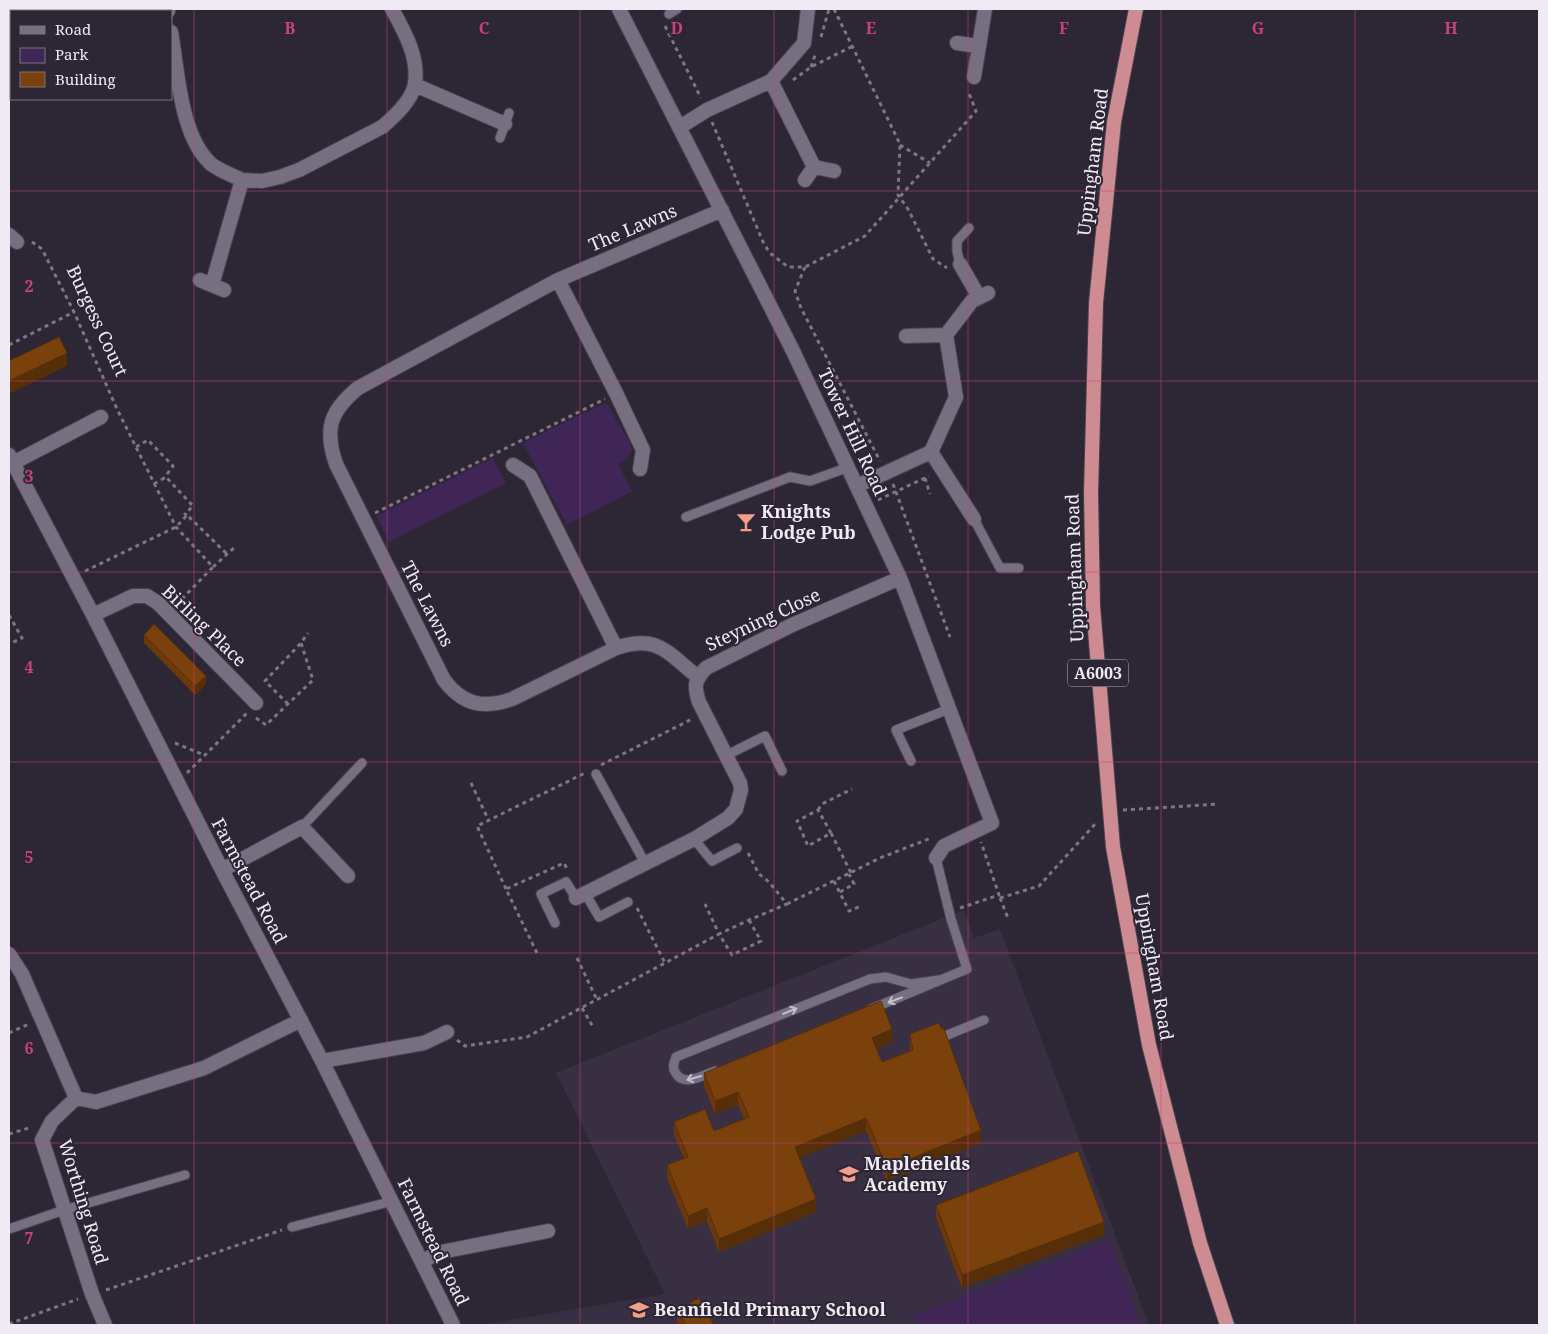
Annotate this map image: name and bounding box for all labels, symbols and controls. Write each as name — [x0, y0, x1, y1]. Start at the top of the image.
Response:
legend — [10, 10, 172, 100]
text: B — [285, 17, 296, 39]
text: C — [479, 17, 490, 39]
text: D — [671, 17, 683, 39]
text: E — [866, 17, 876, 39]
text: F — [1059, 17, 1069, 39]
text: G — [1252, 17, 1264, 39]
text: H — [1444, 17, 1458, 39]
text: Road — [55, 19, 91, 39]
text: Park — [55, 44, 89, 64]
text: Building — [55, 69, 116, 89]
street label: Uppingham Road — [1071, 87, 1113, 237]
street label: The Lawns — [585, 198, 680, 256]
street label: Burgess Court — [62, 261, 134, 380]
text: 2 — [24, 275, 34, 297]
street label: Tower Hill Road — [813, 364, 893, 499]
text: 3 — [24, 465, 34, 487]
street label: Uppingham Road — [1059, 493, 1089, 643]
place label: Knights Lodge Pub — [761, 499, 856, 544]
bar icon: Knights Lodge Pub — [735, 511, 757, 533]
street label: The Lawns — [396, 556, 460, 651]
street label: Birling Place — [157, 579, 252, 672]
street label: Steyning Close — [701, 582, 824, 656]
text: 4 — [24, 656, 34, 678]
road number: A6003 — [1068, 660, 1128, 686]
street label: Farmstead Road — [207, 814, 293, 947]
text: 5 — [24, 846, 34, 868]
street label: Uppingham Road — [1130, 892, 1180, 1042]
one-way arrow — [887, 996, 903, 1005]
one-way arrow — [783, 1005, 798, 1014]
text: 6 — [24, 1037, 34, 1059]
one-way arrow — [687, 1073, 703, 1083]
street label: Worthing Road — [54, 1136, 114, 1267]
place label: Maplefields Academy — [864, 1151, 970, 1196]
school or university icon: Maplefields Academy — [838, 1163, 860, 1185]
street label: Farmstead Road — [393, 1174, 475, 1309]
text: 7 — [24, 1227, 34, 1249]
place label: Beanfield Primary School — [654, 1297, 886, 1321]
school or university icon: Beanfield Primary School — [628, 1299, 650, 1321]

